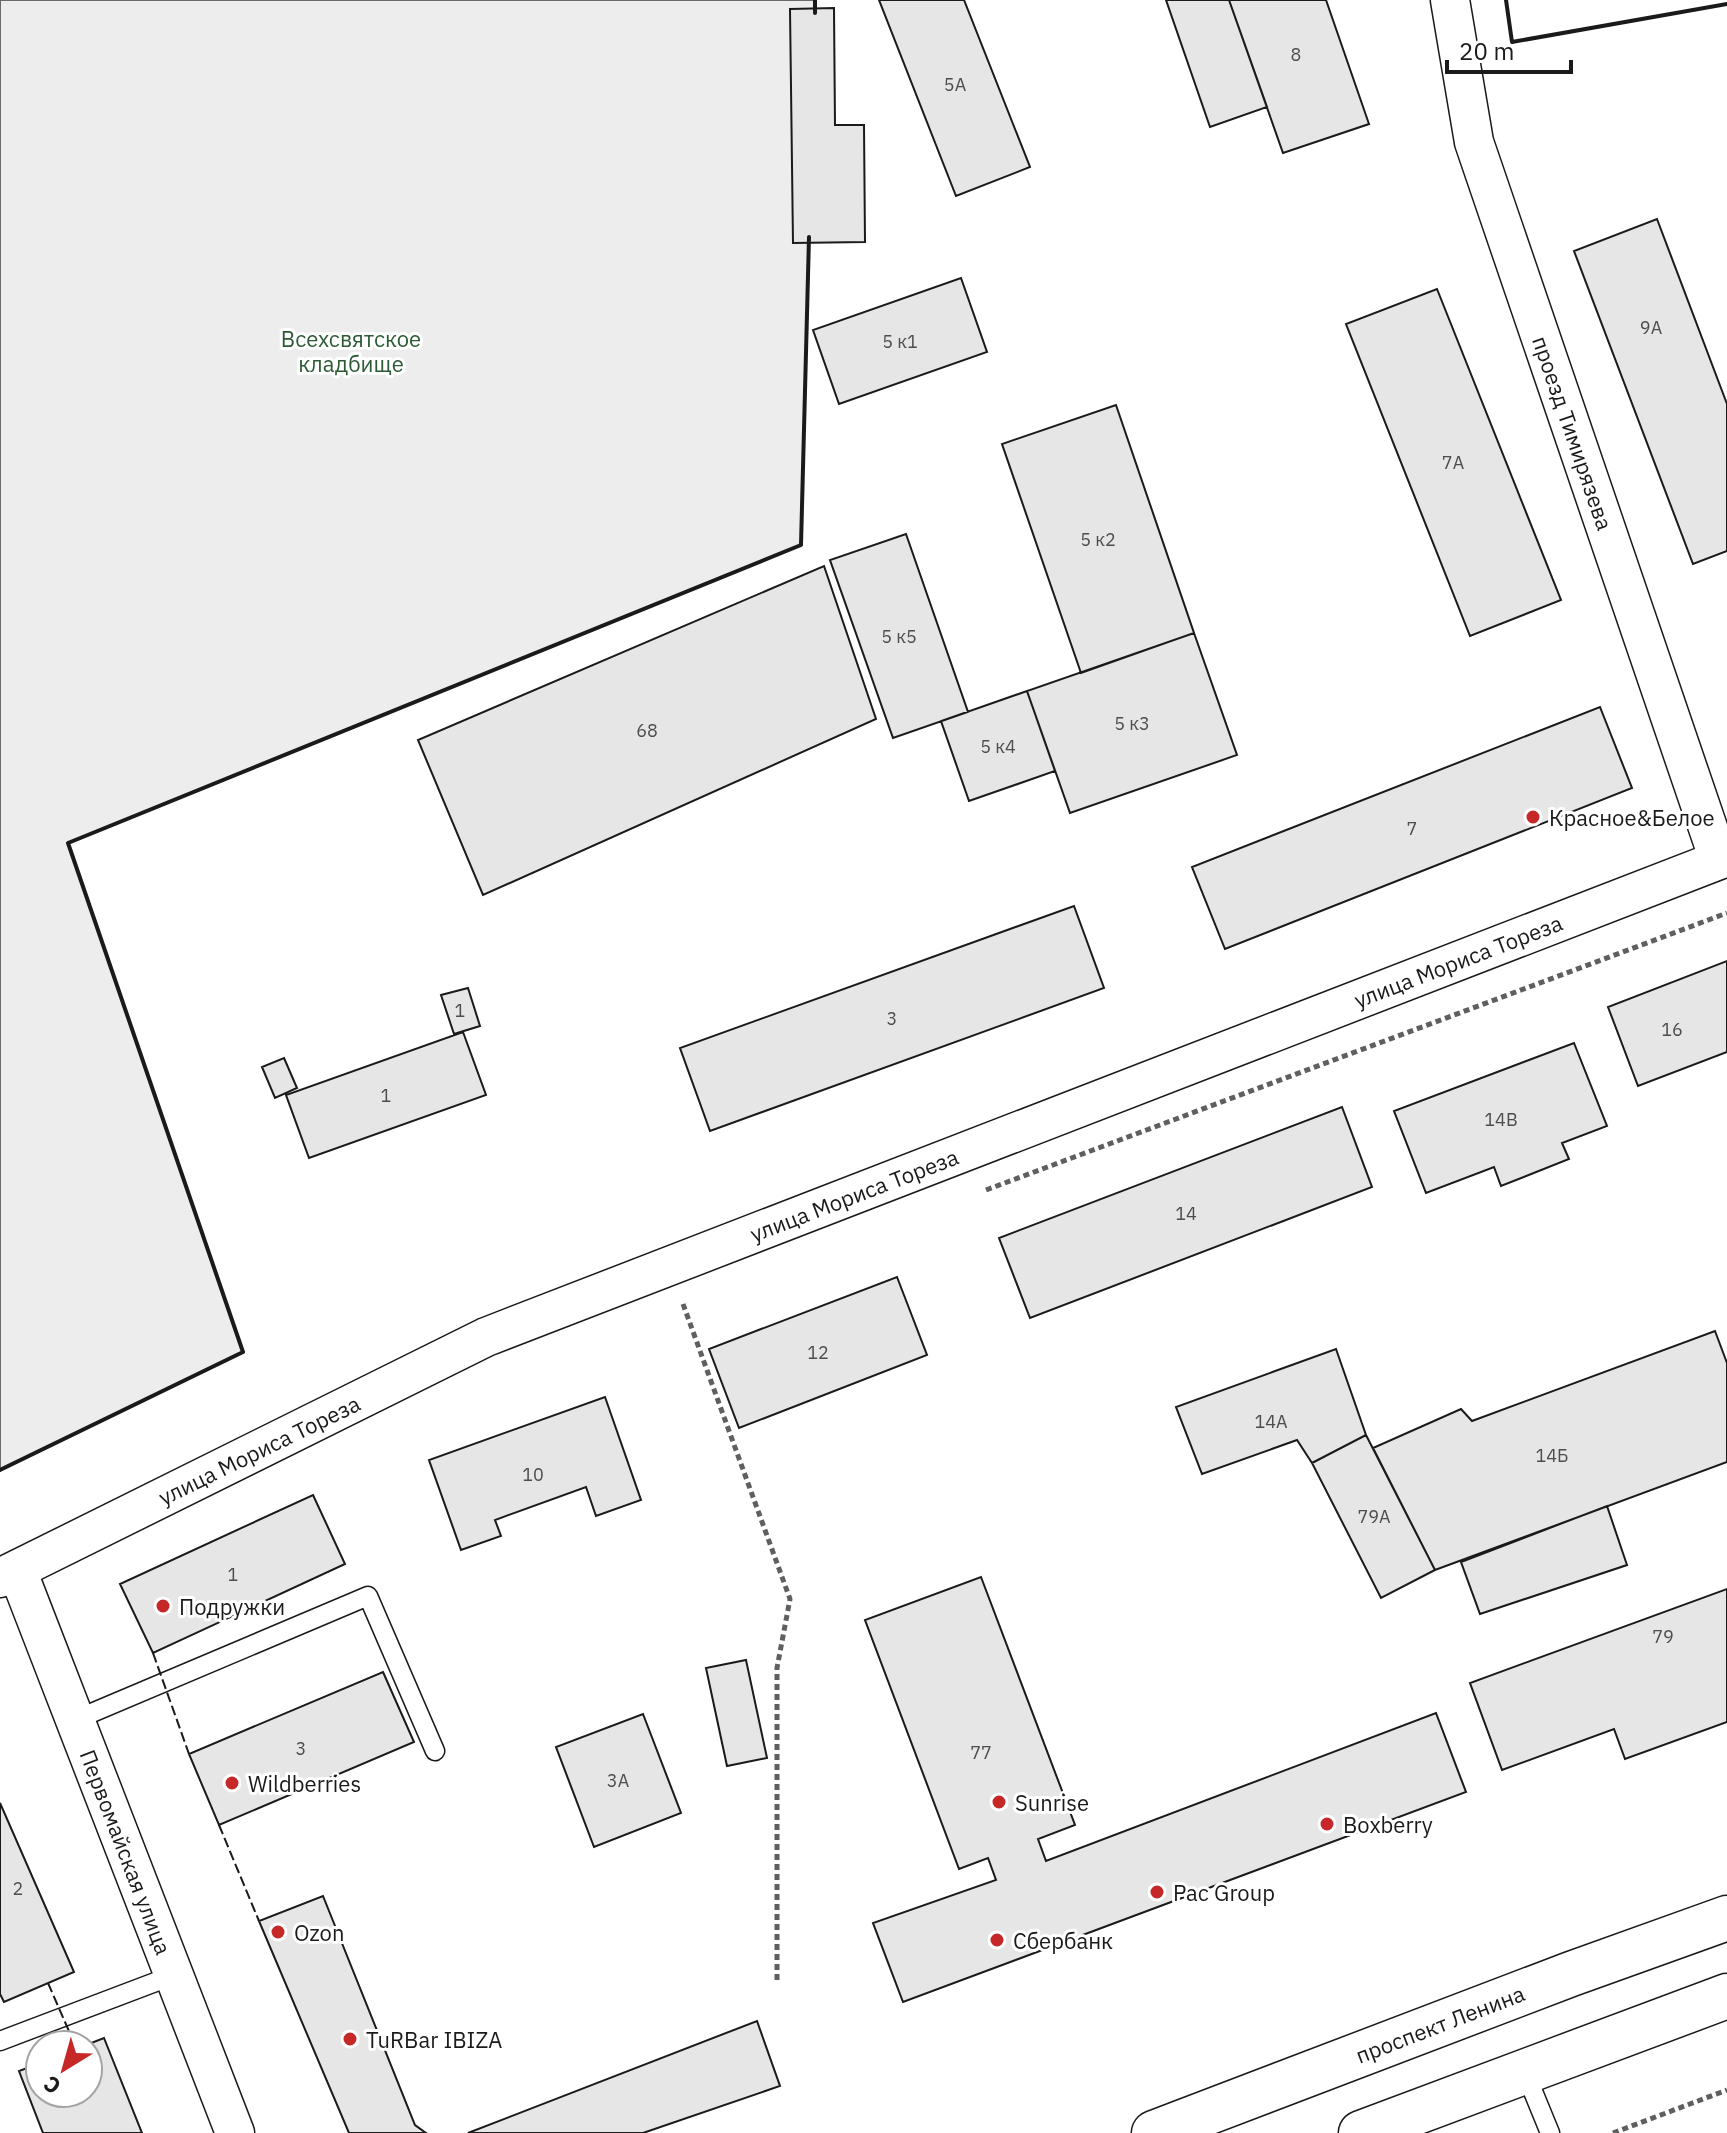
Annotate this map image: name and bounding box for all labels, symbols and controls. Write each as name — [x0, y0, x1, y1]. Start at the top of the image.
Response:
scale bar — [1447, 24, 1571, 74]
text: 20 m — [1459, 35, 1514, 67]
house number: 8 — [1291, 43, 1301, 66]
house number: 5А — [944, 73, 967, 96]
house number: 9А — [1640, 316, 1663, 339]
park label: Всехсвятское кладбище — [281, 324, 421, 378]
house number: 5 к1 — [882, 330, 918, 353]
street label: проезд Тимирязева — [1526, 332, 1620, 534]
house number: 7А — [1442, 451, 1465, 474]
house number: 5 к2 — [1080, 528, 1116, 551]
house number: 5 к5 — [881, 625, 917, 648]
house number: 5 к3 — [1114, 712, 1150, 735]
house number: 68 — [636, 719, 658, 742]
house number: 5 к4 — [980, 735, 1016, 758]
place label: Красное&Белое — [1549, 803, 1715, 832]
marker: Красное&Белое — [1524, 808, 1542, 826]
house number: 7 — [1407, 817, 1417, 840]
street label: улица Мориса Тореза — [1350, 908, 1567, 1014]
house number: 1 — [455, 999, 465, 1022]
house number: 3 — [887, 1007, 897, 1030]
house number: 16 — [1661, 1018, 1683, 1041]
house number: 1 — [381, 1084, 391, 1107]
house number: 14В — [1484, 1108, 1518, 1131]
street label: улица Мориса Тореза — [746, 1142, 963, 1248]
house number: 14 — [1175, 1202, 1197, 1225]
house number: 12 — [807, 1341, 829, 1364]
street label: улица Мориса Тореза — [153, 1388, 365, 1511]
house number: 14А — [1254, 1410, 1288, 1433]
house number: 14Б — [1535, 1444, 1569, 1467]
house number: 10 — [522, 1463, 544, 1486]
house number: 79А — [1357, 1505, 1391, 1528]
house number: 1 — [228, 1563, 238, 1586]
place label: Подружки — [179, 1592, 285, 1621]
marker: Подружки — [154, 1597, 172, 1615]
house number: 79 — [1652, 1625, 1674, 1648]
house number: 3 — [296, 1737, 306, 1760]
house number: 77 — [970, 1741, 992, 1764]
street label: Первомайская улица — [74, 1745, 179, 1959]
place label: Wildberries — [248, 1769, 361, 1798]
house number: 3А — [607, 1769, 630, 1792]
marker: Wildberries — [223, 1774, 241, 1792]
place label: Sunrise — [1015, 1788, 1089, 1817]
marker: Sunrise — [990, 1793, 1008, 1811]
place label: Boxberry — [1343, 1810, 1433, 1839]
marker: Boxberry — [1318, 1815, 1336, 1833]
house number: 2 — [13, 1877, 23, 1900]
place label: Pac Group — [1173, 1878, 1275, 1907]
marker: Pac Group — [1148, 1883, 1166, 1901]
place label: Ozon — [294, 1918, 344, 1947]
marker: Ozon — [269, 1923, 287, 1941]
place label: Сбербанк — [1013, 1926, 1113, 1955]
marker: Сбербанк — [988, 1931, 1006, 1949]
street label: проспект Ленина — [1351, 1978, 1529, 2070]
place label: TuRBar IBIZA — [366, 2025, 502, 2054]
north arrow — [24, 2029, 104, 2109]
marker: TuRBar IBIZA — [341, 2030, 359, 2048]
text: С — [37, 2069, 66, 2101]

